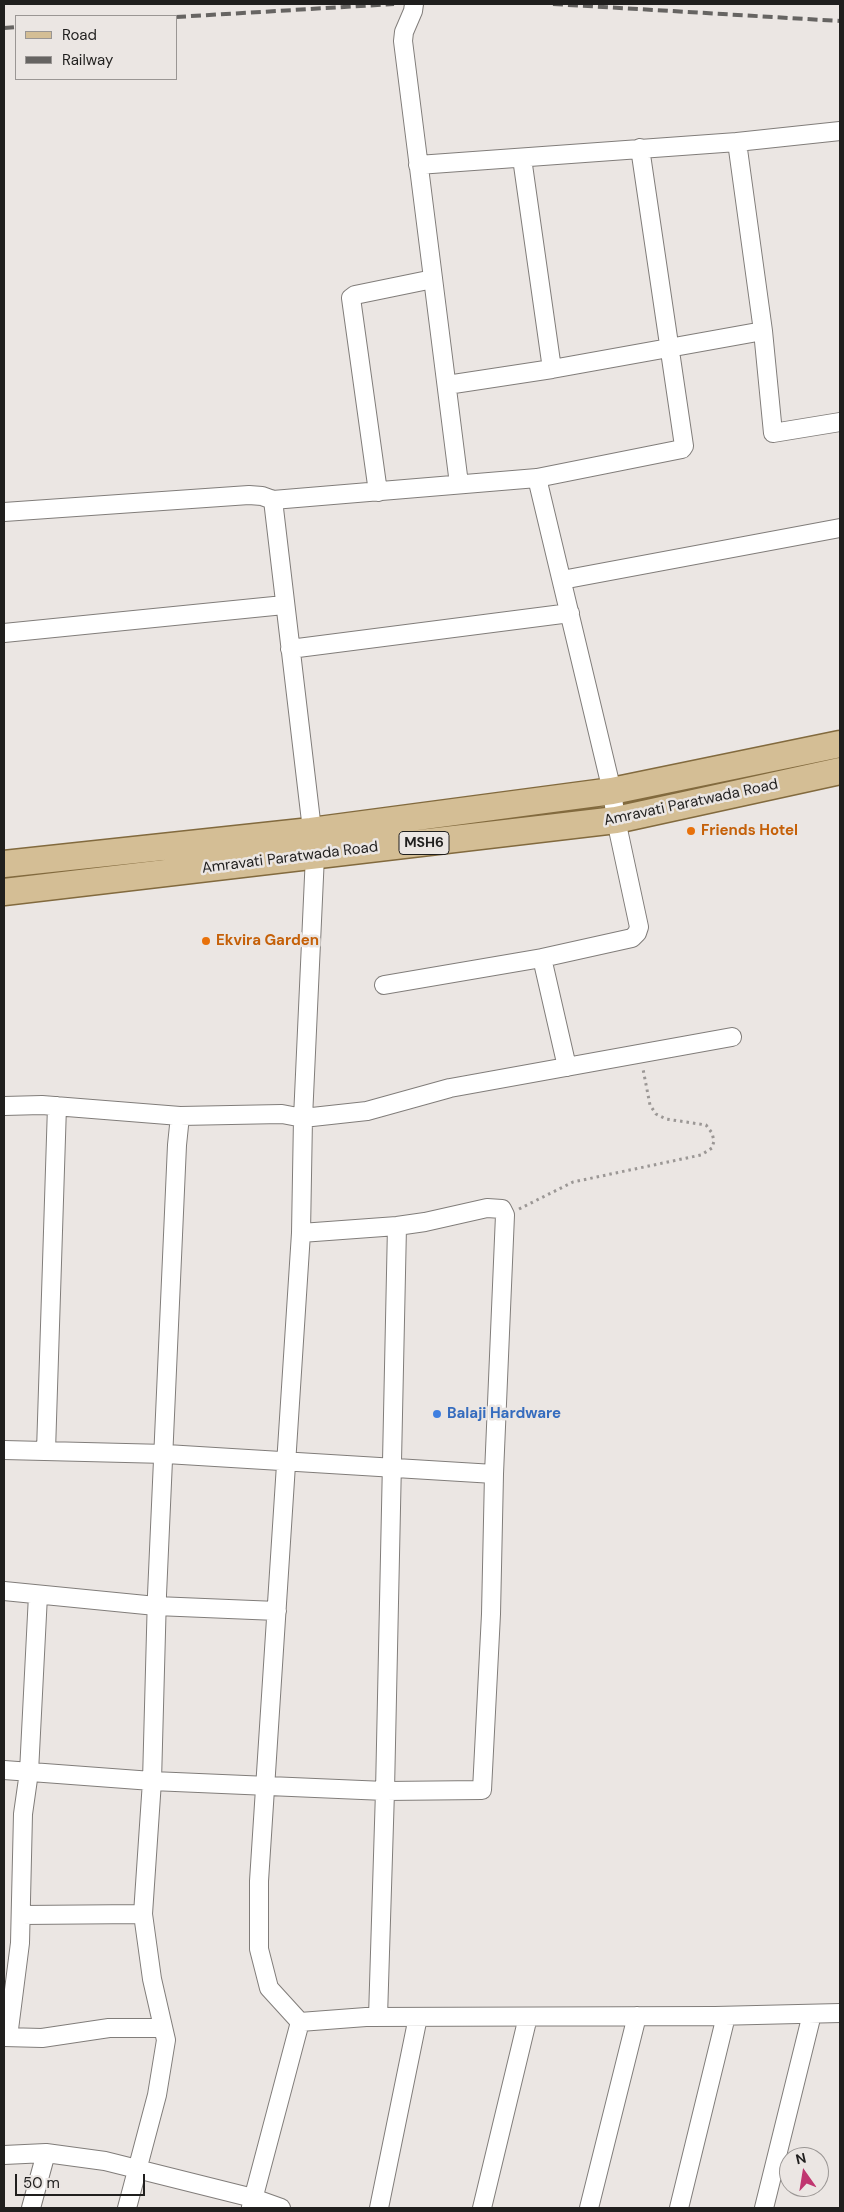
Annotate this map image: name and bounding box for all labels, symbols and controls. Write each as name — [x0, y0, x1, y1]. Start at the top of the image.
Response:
legend — [15, 15, 178, 80]
text: Road — [62, 25, 97, 45]
text: Railway — [62, 50, 113, 70]
street label: Amravati Paratwada Road — [602, 776, 780, 830]
place label: Friends Hotel — [701, 822, 798, 840]
marker: Friends Hotel — [685, 825, 697, 837]
road number: MSH6 — [399, 831, 449, 854]
street label: Amravati Paratwada Road — [201, 838, 379, 878]
place label: Ekvira Garden — [216, 932, 319, 950]
marker: Ekvira Garden — [200, 935, 212, 947]
place label: Balaji Hardware — [447, 1405, 561, 1423]
marker: Balaji Hardware — [431, 1408, 443, 1420]
north arrow — [779, 2147, 829, 2197]
text: N — [794, 2148, 808, 2168]
scale bar — [18, 2164, 148, 2196]
text: 50 m — [23, 2173, 60, 2193]

